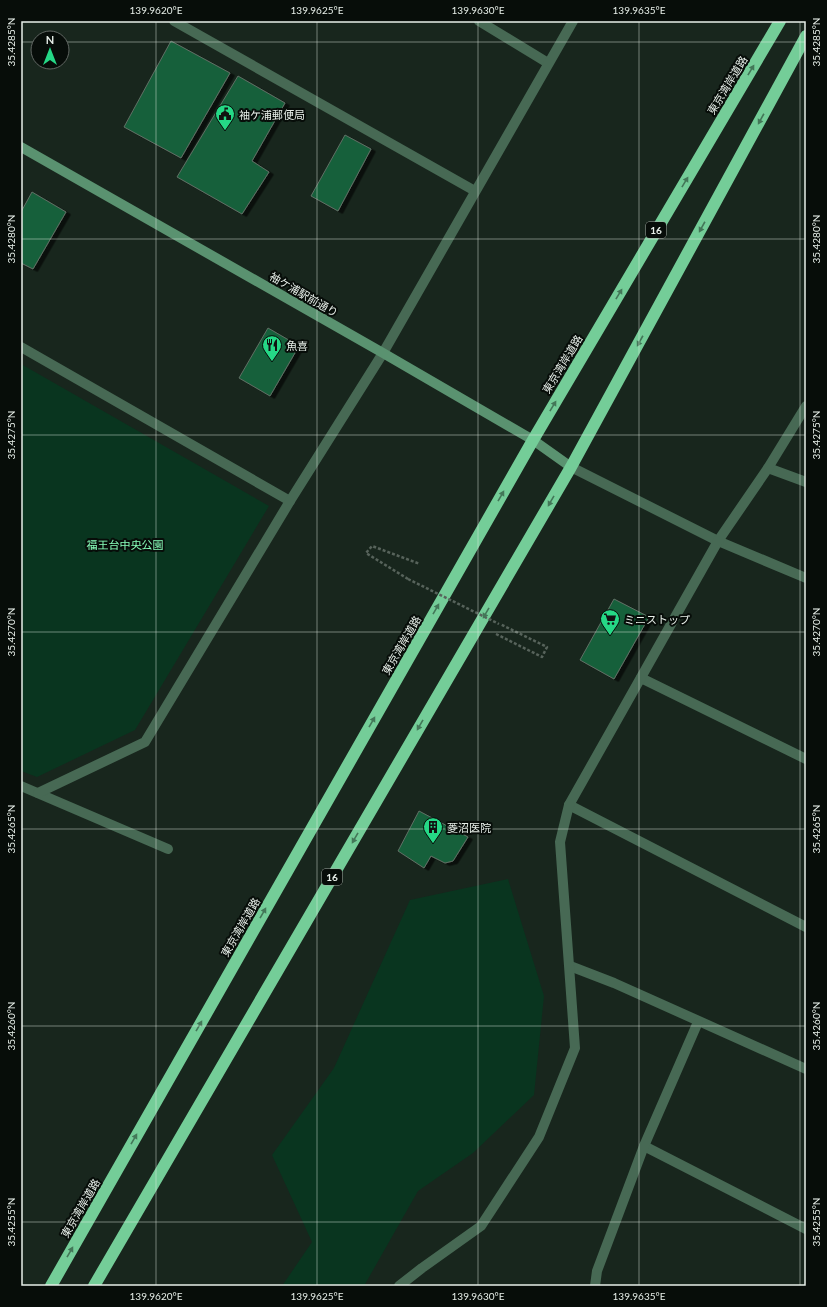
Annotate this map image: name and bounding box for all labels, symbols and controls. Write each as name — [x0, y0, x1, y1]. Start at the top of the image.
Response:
text: 139.9620°E — [130, 4, 183, 16]
text: 139.9625°E — [291, 4, 344, 16]
text: 139.9630°E — [452, 4, 505, 16]
text: 139.9635°E — [613, 4, 666, 16]
text: 35.4285°N — [5, 18, 17, 66]
text: 35.4285°N — [810, 18, 822, 66]
north arrow — [30, 30, 70, 70]
text: N — [46, 33, 54, 46]
street label: 東京湾岸道路 — [704, 53, 750, 117]
one-way arrow — [747, 65, 755, 75]
public building icon: 袖ケ浦郵便局 — [214, 103, 236, 131]
place label: 袖ケ浦郵便局 — [239, 108, 305, 121]
one-way arrow — [757, 114, 764, 125]
one-way arrow — [681, 176, 688, 188]
text: 35.4280°N — [5, 215, 17, 263]
text: 35.4280°N — [810, 215, 822, 263]
one-way arrow — [699, 221, 705, 233]
road number: 16 — [646, 222, 666, 238]
street label: 袖ケ浦駅前通り — [267, 269, 341, 319]
one-way arrow — [615, 288, 622, 300]
street label: 東京湾岸道路 — [539, 332, 585, 396]
restaurant icon: 魚喜 — [261, 334, 283, 362]
one-way arrow — [636, 335, 643, 347]
place label: 魚喜 — [286, 339, 308, 352]
one-way arrow — [549, 400, 556, 412]
text: 35.4275°N — [5, 411, 17, 459]
text: 35.4275°N — [810, 411, 822, 459]
one-way arrow — [497, 490, 504, 502]
one-way arrow — [548, 495, 555, 507]
park label: 福王台中央公園 — [87, 538, 164, 551]
one-way arrow — [433, 603, 440, 615]
one-way arrow — [482, 607, 489, 619]
text: 35.4270°N — [5, 608, 17, 656]
supermarket icon: ミニストップ — [599, 608, 621, 636]
text: 35.4270°N — [810, 608, 822, 656]
street label: 東京湾岸道路 — [379, 613, 423, 677]
place label: ミニストップ — [624, 613, 690, 626]
one-way arrow — [368, 716, 375, 728]
one-way arrow — [417, 720, 424, 731]
text: 35.4265°N — [5, 805, 17, 853]
text: 35.4265°N — [810, 805, 822, 853]
building icon: 菱沼医院 — [422, 816, 444, 844]
place label: 菱沼医院 — [447, 821, 491, 834]
one-way arrow — [351, 832, 358, 844]
road number: 16 — [322, 869, 342, 885]
street label: 東京湾岸道路 — [218, 895, 262, 959]
one-way arrow — [259, 907, 266, 919]
text: 35.4260°N — [5, 1002, 17, 1050]
text: 35.4260°N — [810, 1002, 822, 1050]
one-way arrow — [195, 1020, 202, 1032]
one-way arrow — [131, 1133, 138, 1145]
street label: 東京湾岸道路 — [58, 1176, 102, 1240]
text: 35.4255°N — [5, 1198, 17, 1246]
text: 35.4255°N — [810, 1198, 822, 1246]
one-way arrow — [66, 1246, 73, 1258]
text: 139.9620°E — [130, 1290, 183, 1302]
text: 139.9625°E — [291, 1290, 344, 1302]
text: 139.9630°E — [452, 1290, 505, 1302]
text: 139.9635°E — [613, 1290, 666, 1302]

